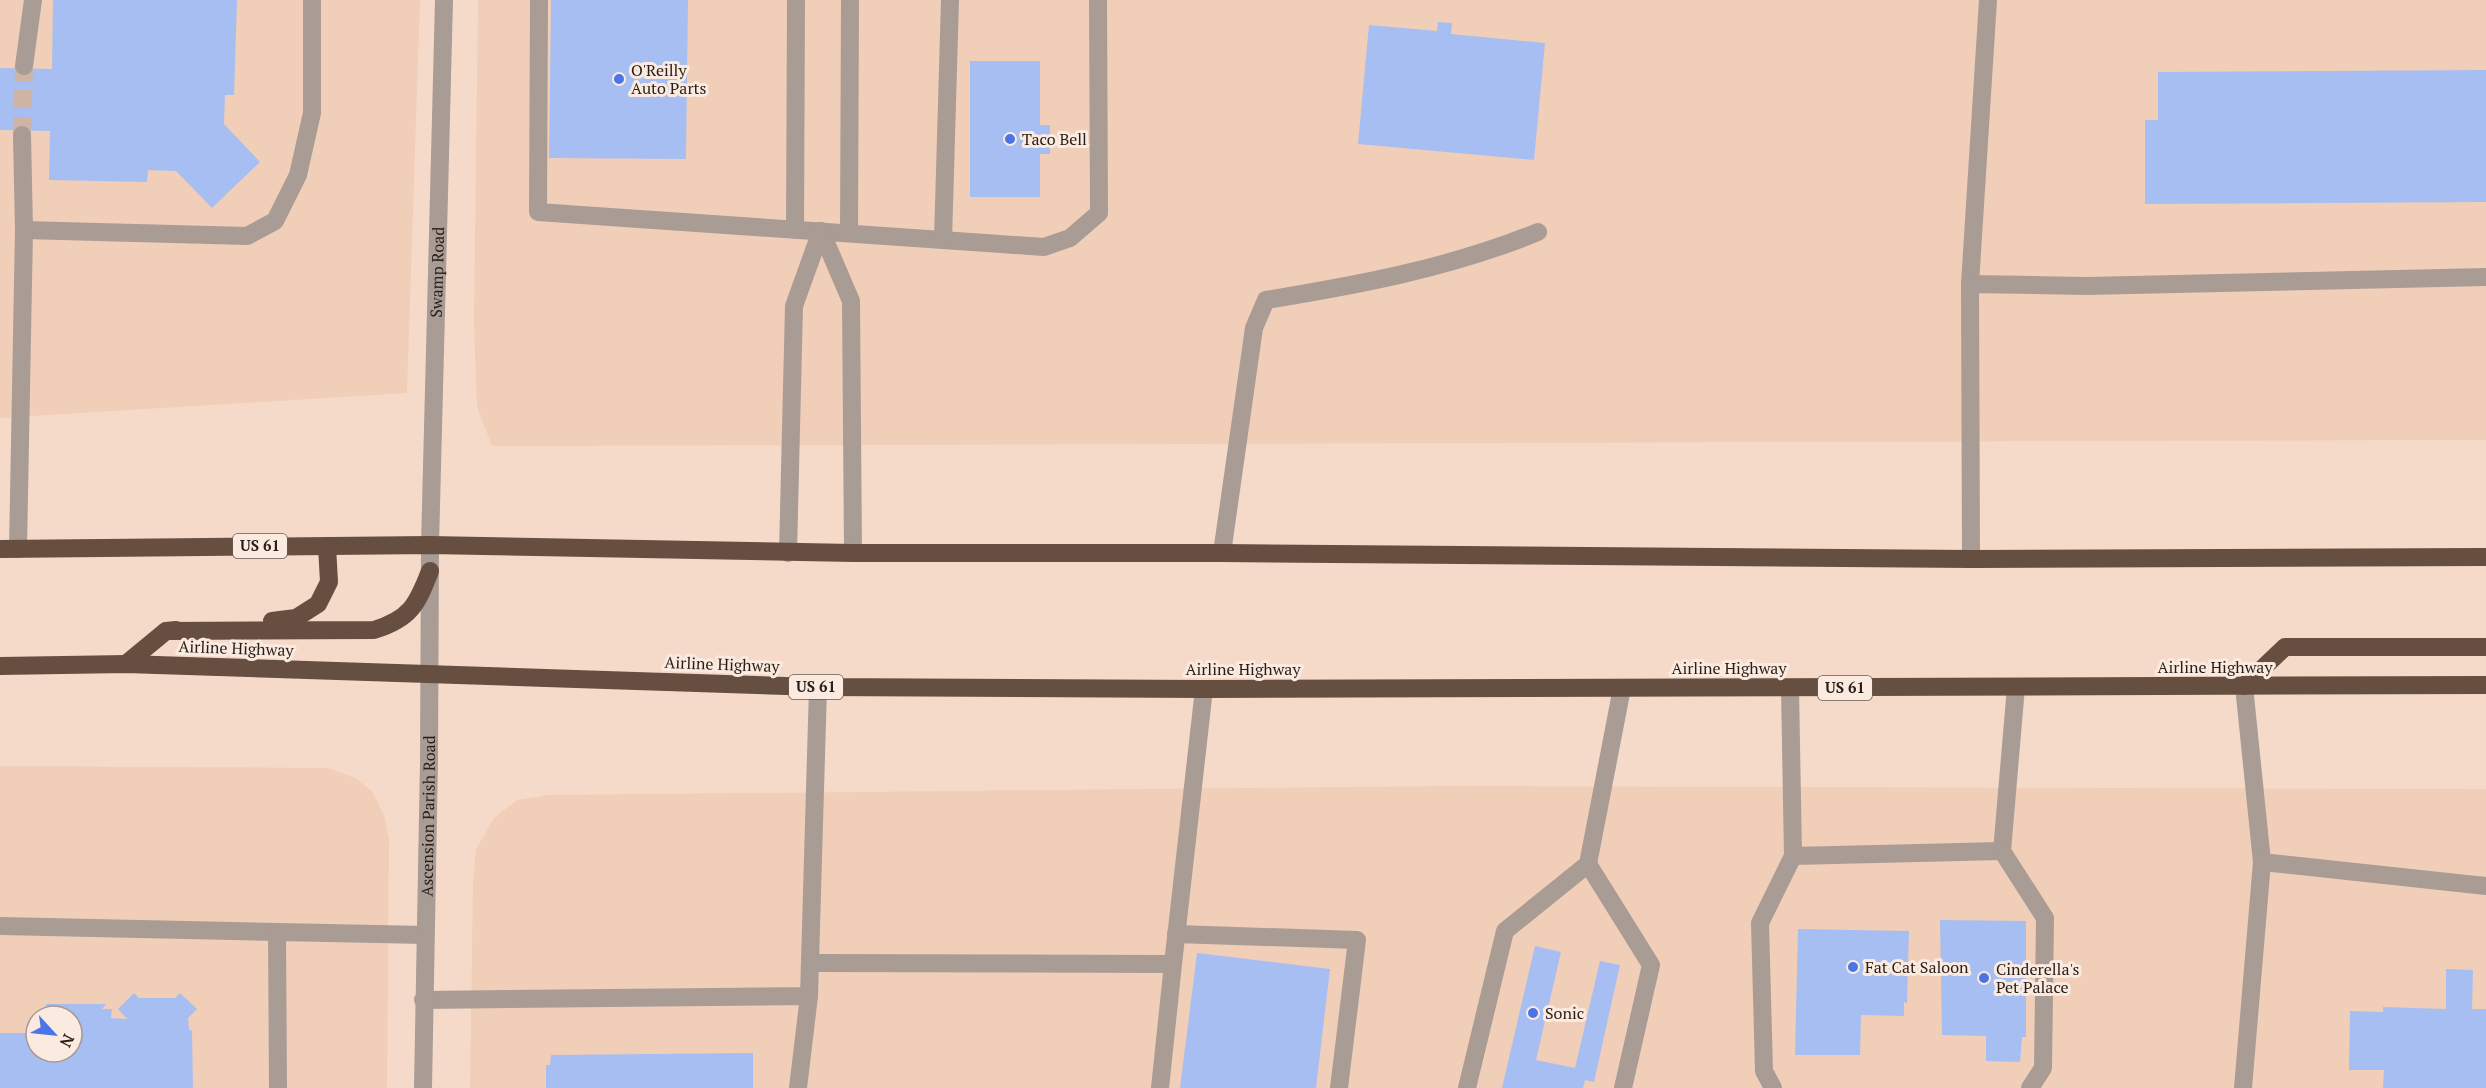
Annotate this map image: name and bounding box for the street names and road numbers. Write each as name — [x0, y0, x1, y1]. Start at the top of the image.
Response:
street label: Swamp Road — [425, 226, 449, 318]
road number: US 61 — [233, 534, 287, 558]
street label: Airline Highway — [178, 635, 295, 661]
street label: Airline Highway — [664, 651, 781, 677]
street label: Airline Highway — [2157, 656, 2273, 678]
street label: Airline Highway — [1671, 657, 1787, 679]
street label: Airline Highway — [1185, 658, 1301, 680]
road number: US 61 — [789, 675, 843, 699]
road number: US 61 — [1818, 676, 1872, 700]
street label: Ascension Parish Road — [416, 735, 440, 897]

